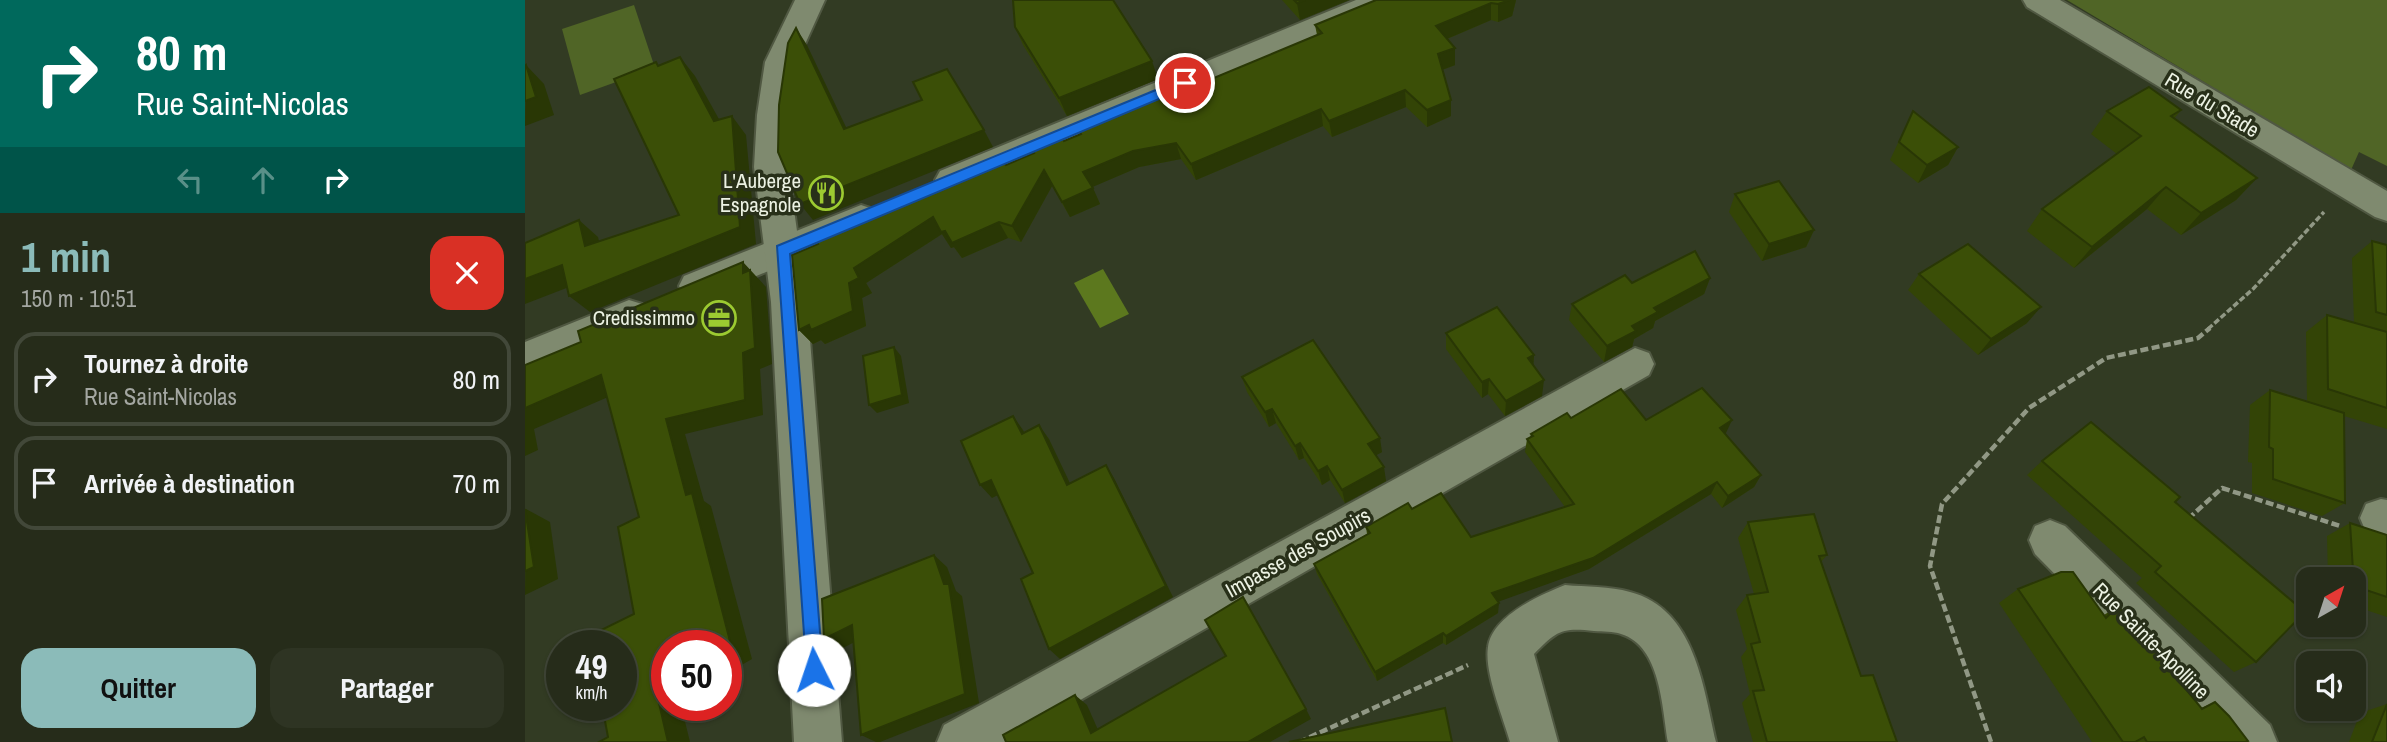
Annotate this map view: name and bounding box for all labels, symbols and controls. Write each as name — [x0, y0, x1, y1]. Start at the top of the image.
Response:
text: 80 m — [136, 19, 228, 85]
icon: right — [21, 28, 112, 119]
pin — [1155, 53, 1215, 113]
icon: arrive — [1166, 64, 1204, 102]
street label: Rue du Stade — [2160, 65, 2265, 144]
text: Rue Saint-Nicolas — [136, 82, 349, 125]
icon: left — [171, 161, 209, 199]
icon: ahead — [244, 161, 282, 199]
icon: right — [317, 161, 355, 199]
place label: L'Auberge Espagnole — [720, 166, 801, 219]
restaurant icon: L'Auberge Espagnole — [807, 174, 845, 212]
text: 1 min — [21, 229, 111, 285]
button: close — [430, 236, 504, 310]
text: 150 m · 10:51 — [21, 283, 136, 314]
office icon: Credissimmo — [700, 299, 738, 337]
place label: Credissimmo — [593, 303, 695, 332]
text: Tournez à droite — [84, 346, 248, 381]
icon: right — [25, 360, 63, 398]
text: 80 m — [453, 362, 500, 397]
text: Rue Saint-Nicolas — [84, 381, 237, 412]
icon: arrive — [25, 464, 63, 502]
text: Arrivée à destination — [84, 466, 295, 501]
text: 70 m — [453, 466, 500, 501]
street label: Impasse des Soupirs — [1220, 501, 1376, 604]
north arrow — [2296, 567, 2366, 637]
map controls — [2296, 567, 2366, 721]
street label: Rue Sainte-Apolline — [2087, 576, 2216, 705]
speed limit sign: 50 — [651, 630, 742, 721]
position arrow — [777, 633, 851, 707]
text: 49 — [576, 643, 607, 690]
button: Quitter — [21, 648, 256, 728]
button: Partager — [270, 648, 504, 728]
button: sound — [2296, 651, 2366, 721]
text: km/h — [576, 680, 608, 705]

